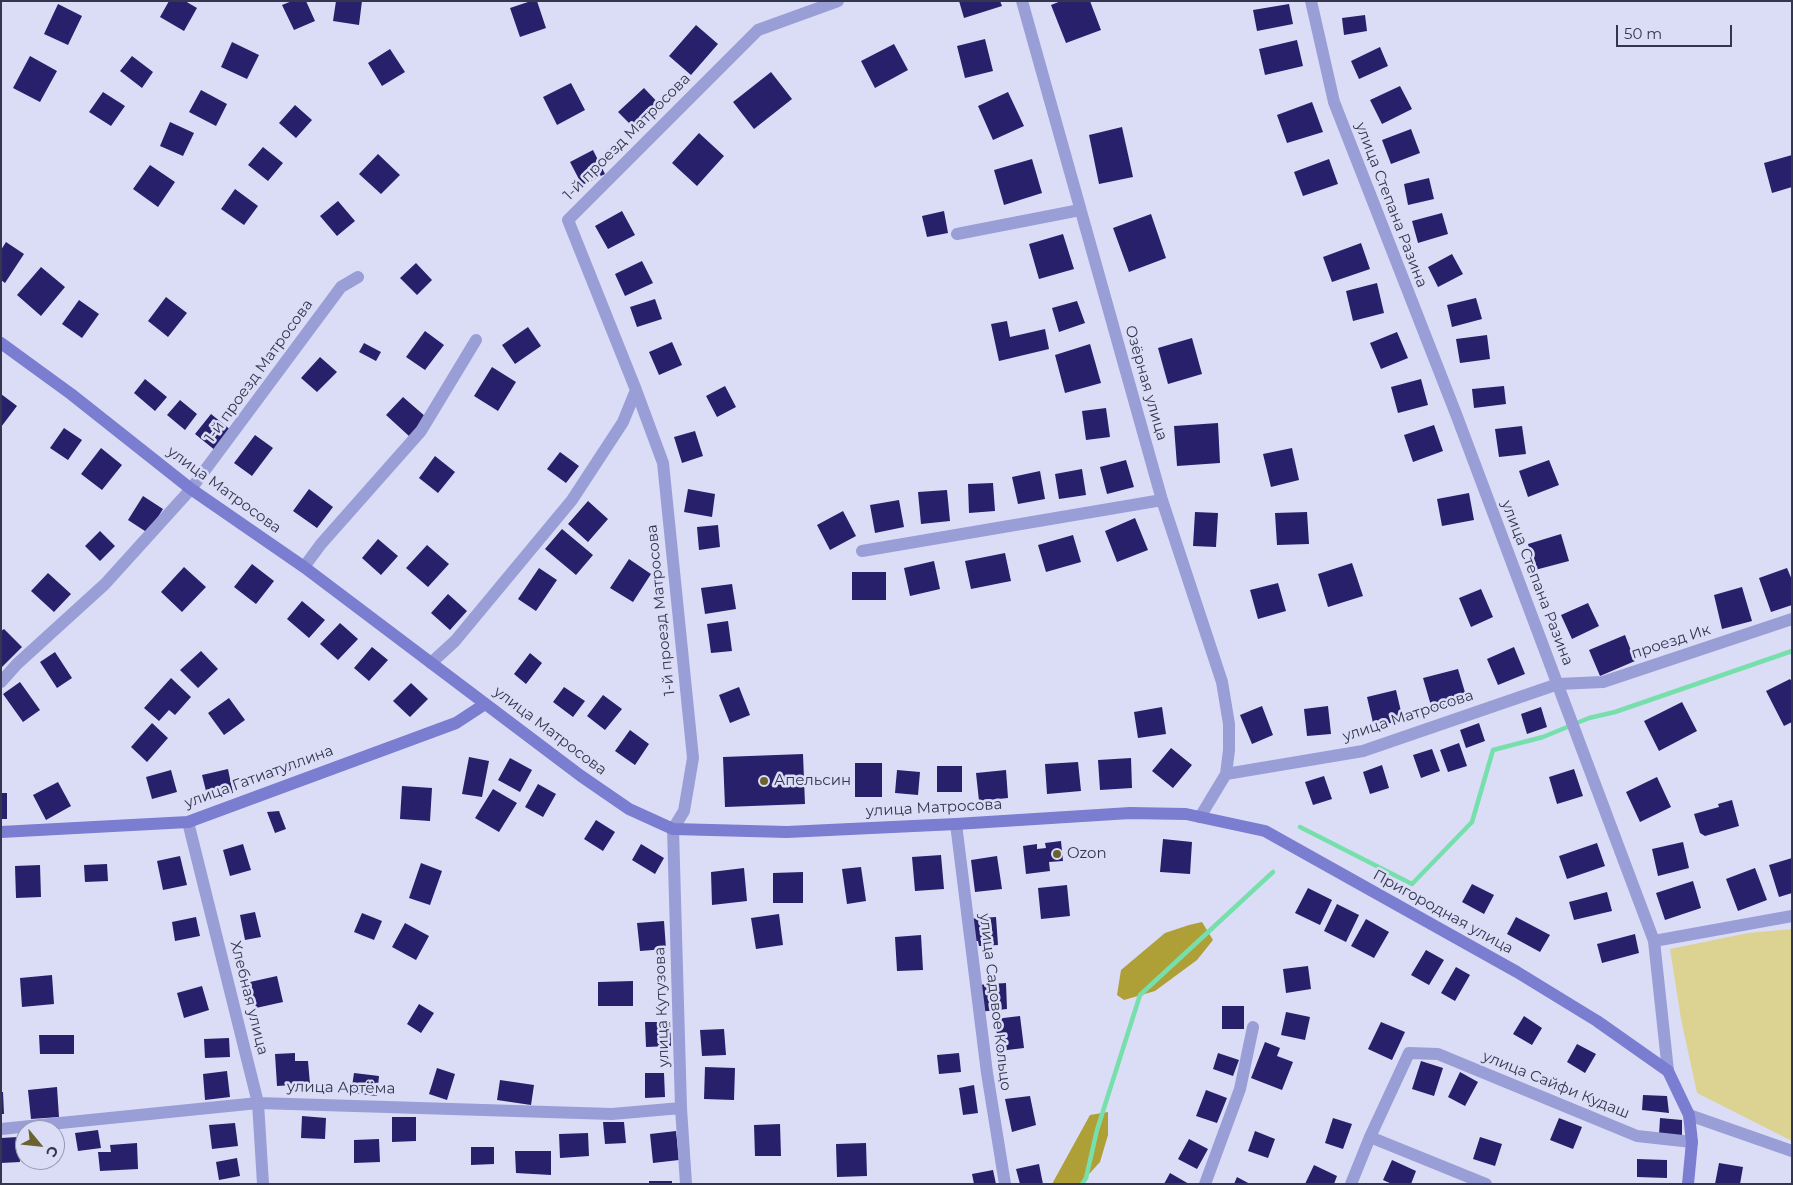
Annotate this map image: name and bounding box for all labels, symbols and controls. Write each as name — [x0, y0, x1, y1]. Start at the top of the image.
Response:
scale bar — [1618, 15, 1734, 47]
text: 50 m — [1624, 24, 1662, 43]
street label: 1-й проезд Матросова — [560, 70, 694, 204]
street label: улица Степана Разина — [1351, 120, 1431, 290]
street label: 1-й проезд Матросова — [201, 296, 317, 446]
street label: Озёрная улица — [1121, 323, 1171, 443]
street label: улица Матросова — [163, 443, 285, 537]
street label: улица Степана Разина — [1497, 498, 1577, 668]
street label: 1-й проезд Матросова — [643, 523, 679, 697]
street label: проезд Ик — [1629, 621, 1713, 663]
street label: улица Матросова — [490, 683, 610, 779]
street label: улица Матросова — [1340, 686, 1476, 746]
street label: улица Гатиатуллина — [182, 742, 336, 812]
place label: Апельсин — [774, 772, 851, 790]
marker: Апельсин — [758, 775, 770, 787]
street label: улица Матросова — [865, 795, 1003, 821]
place label: Ozon — [1067, 845, 1107, 863]
marker: Ozon — [1051, 848, 1063, 860]
street label: Пригородная улица — [1370, 866, 1516, 958]
street label: улица Садовое Кольцо — [975, 912, 1015, 1092]
street label: Хлебная улица — [226, 939, 272, 1057]
street label: улица Кутузова — [651, 947, 673, 1067]
street label: улица Сайфи Кудаш — [1480, 1047, 1632, 1123]
street label: улица Артёма — [287, 1078, 395, 1098]
north arrow — [15, 1120, 65, 1170]
text: С — [42, 1143, 63, 1160]

